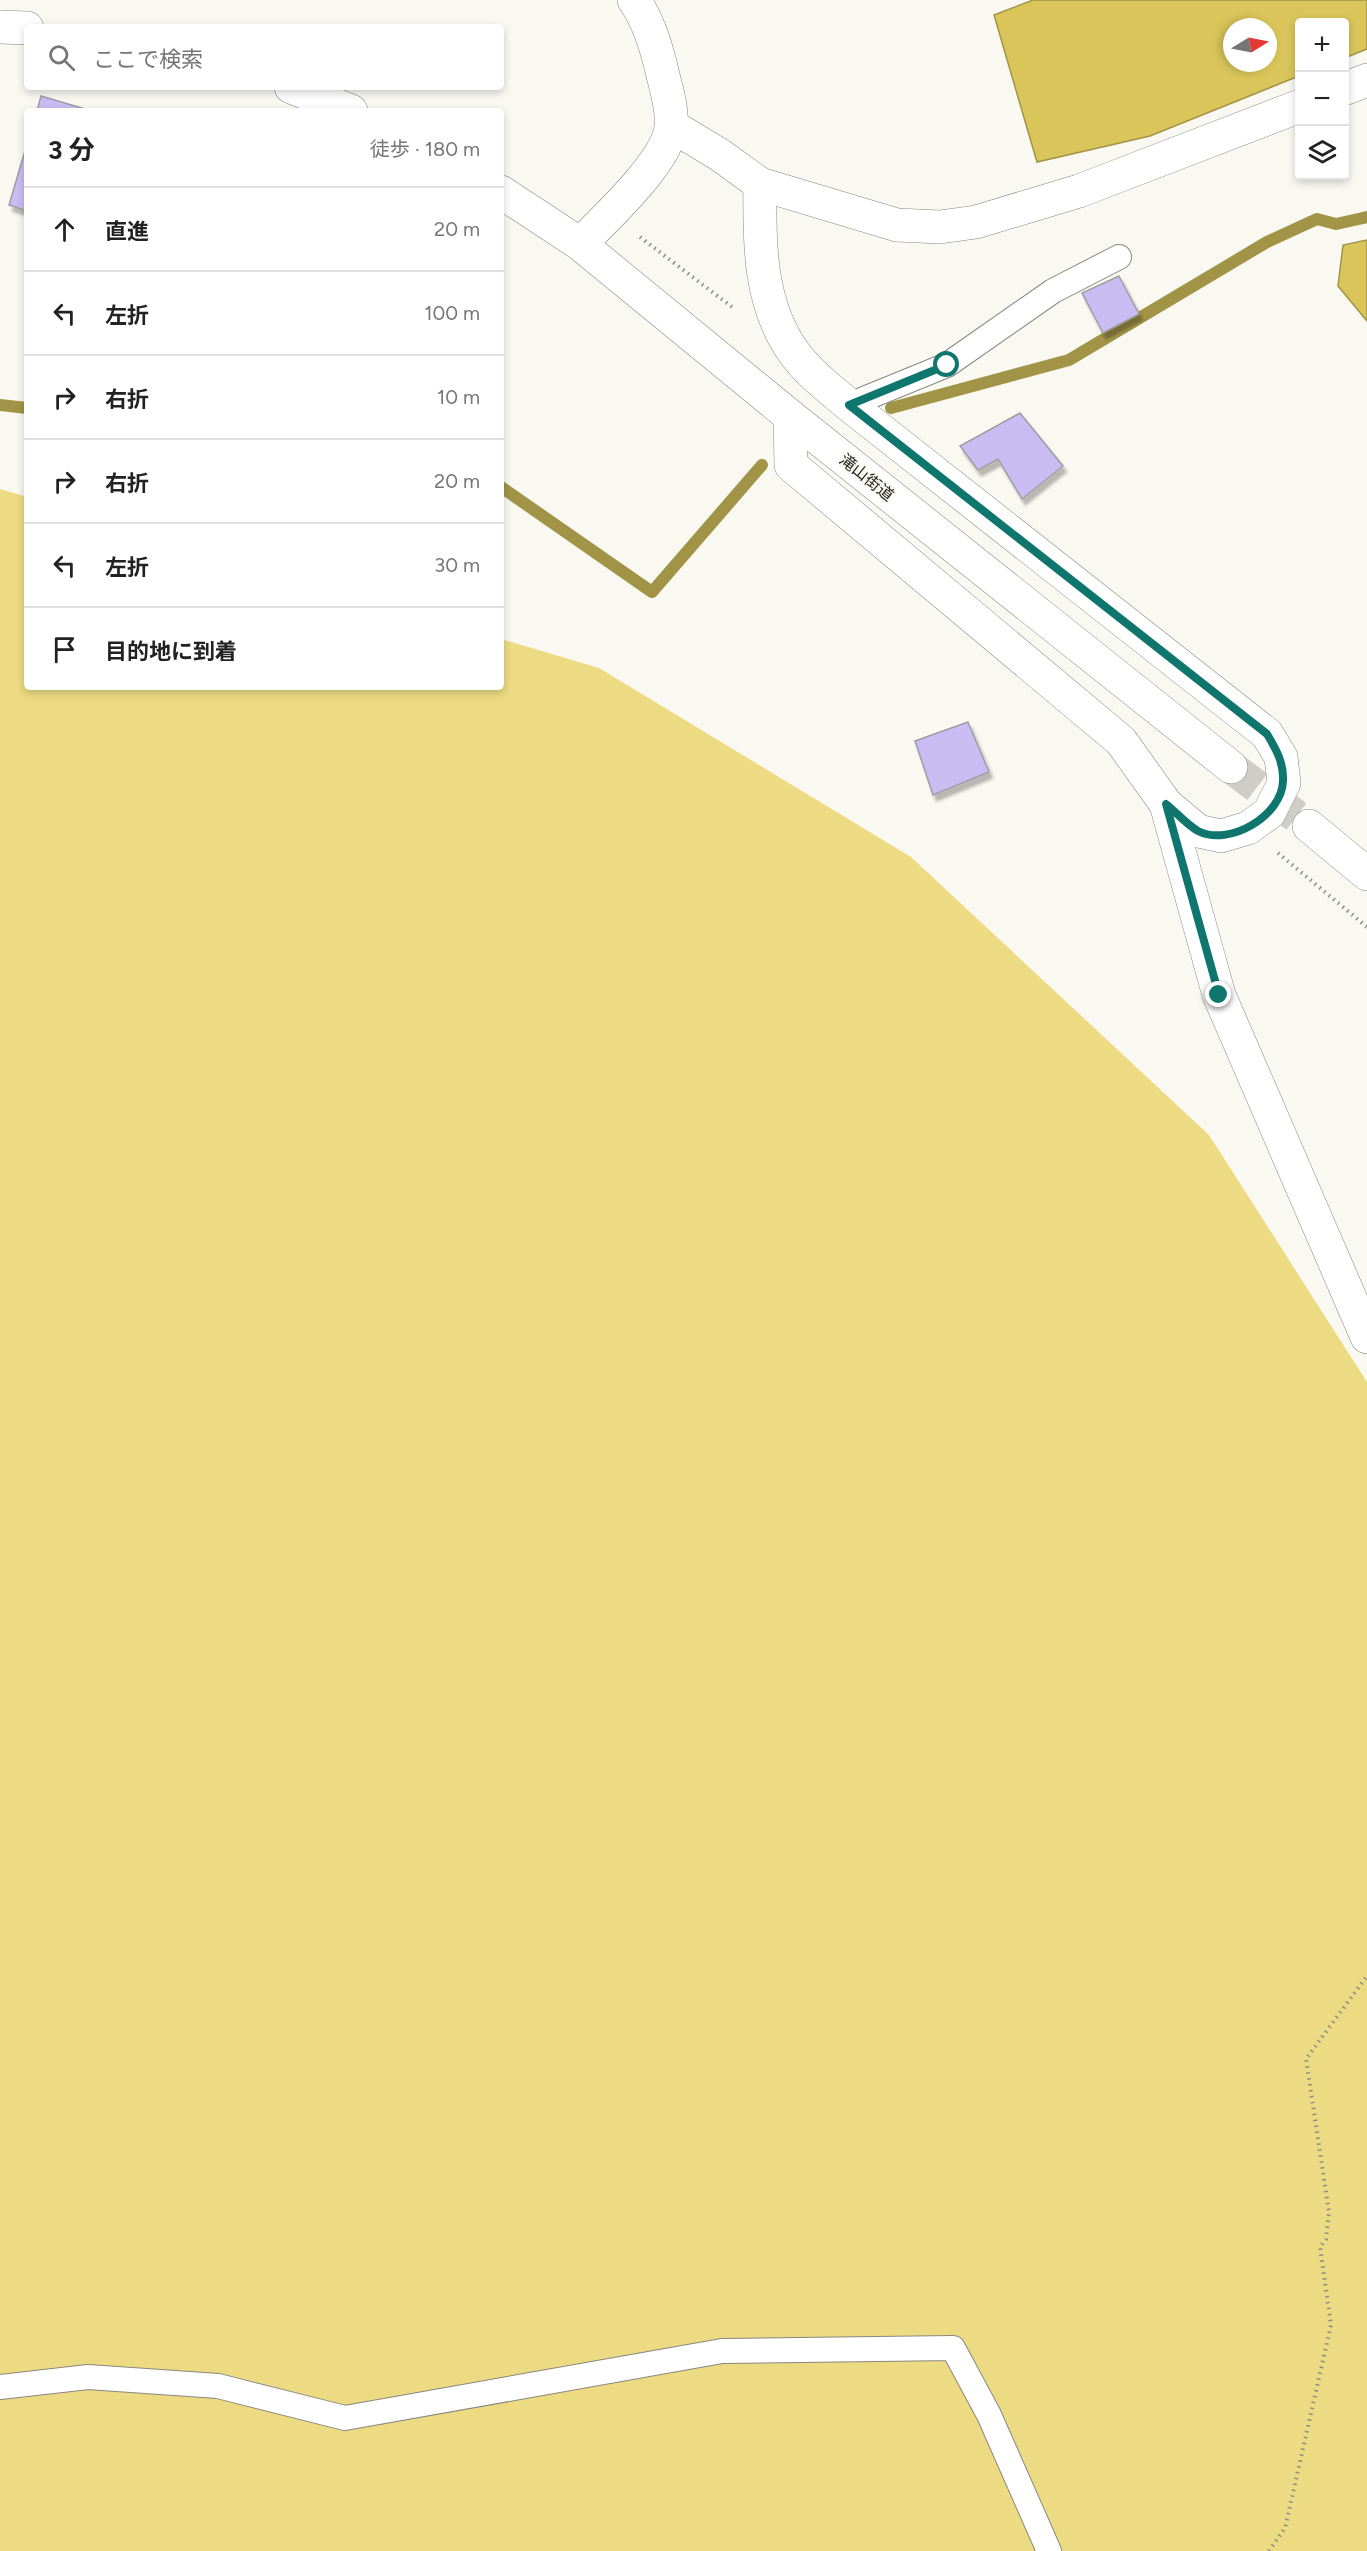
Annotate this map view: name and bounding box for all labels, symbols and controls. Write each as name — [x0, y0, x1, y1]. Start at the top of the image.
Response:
north arrow — [1223, 18, 1277, 72]
map controls — [1295, 18, 1349, 180]
button: + — [1295, 18, 1349, 72]
search box — [24, 24, 504, 90]
icon: search — [45, 41, 78, 74]
text: ここで検索 — [93, 46, 203, 73]
button: − — [1295, 72, 1349, 126]
button: layers — [1295, 126, 1349, 180]
text: 3 分 — [48, 134, 95, 166]
text: 徒歩 · 180 m — [370, 137, 480, 161]
icon: ahead — [48, 213, 81, 246]
text: 20 m — [434, 217, 480, 241]
text: 直進 — [105, 218, 149, 245]
icon: left — [48, 297, 81, 330]
text: 100 m — [424, 301, 480, 325]
text: 左折 — [105, 302, 149, 329]
route start — [933, 351, 959, 377]
icon: right — [48, 381, 81, 414]
text: 10 m — [437, 385, 480, 409]
text: 右折 — [105, 386, 149, 413]
street label: 滝山街道 — [836, 450, 898, 505]
icon: right — [48, 465, 81, 498]
text: 20 m — [434, 469, 480, 493]
text: 右折 — [105, 470, 149, 497]
icon: left — [48, 549, 81, 582]
text: 30 m — [434, 553, 480, 577]
text: 左折 — [105, 554, 149, 581]
icon: arrive — [48, 633, 81, 666]
text: 目的地に到着 — [105, 638, 237, 665]
route end — [1205, 981, 1231, 1007]

